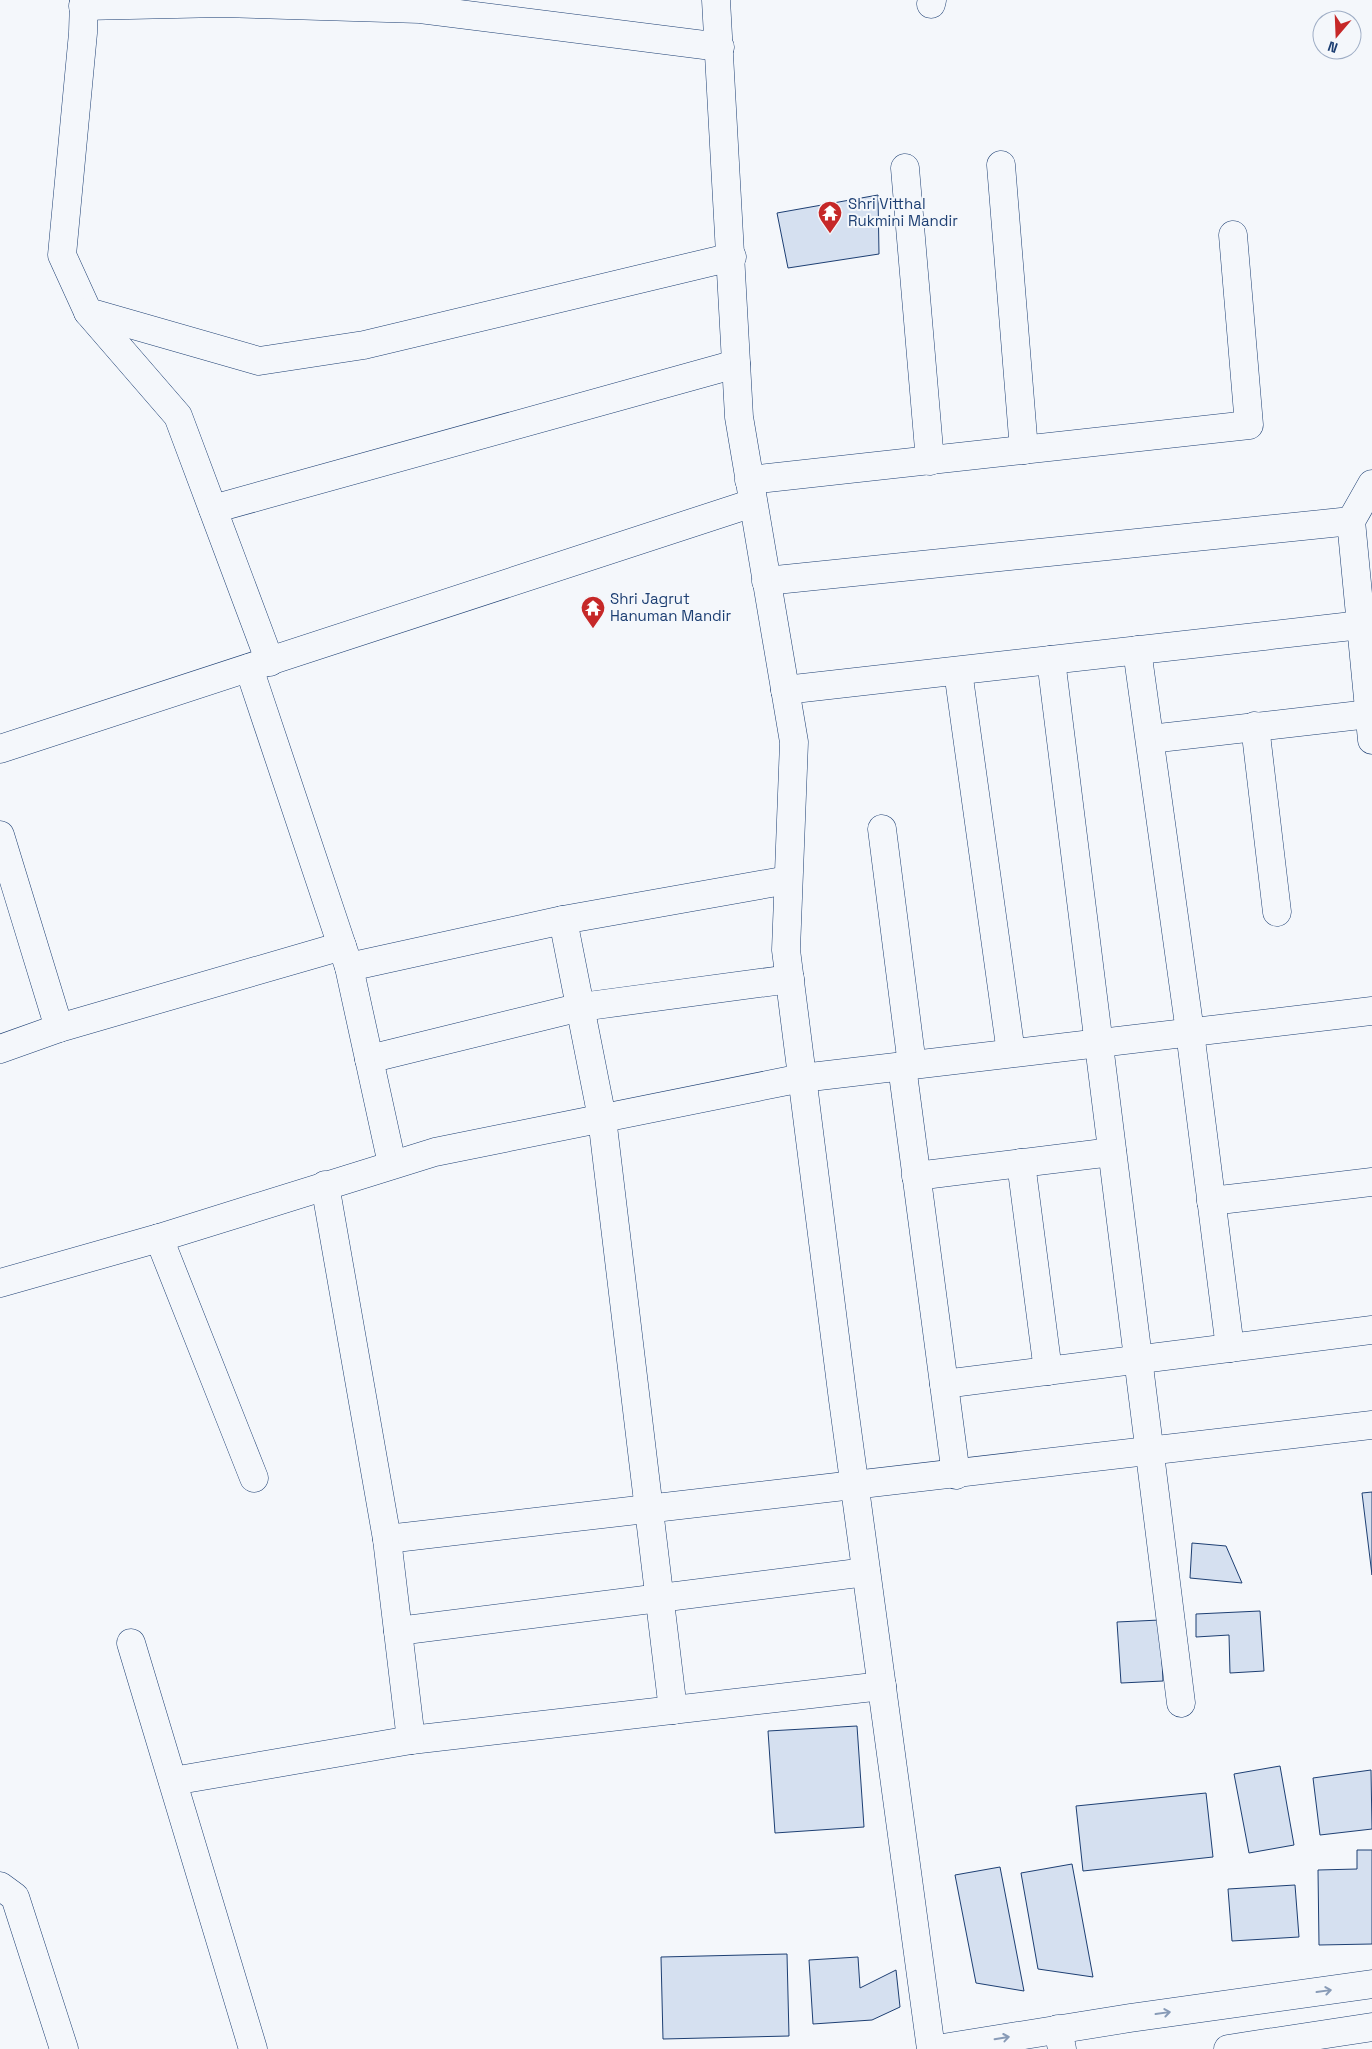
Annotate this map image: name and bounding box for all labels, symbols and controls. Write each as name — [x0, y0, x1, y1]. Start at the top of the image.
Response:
north arrow — [1312, 10, 1362, 60]
text: N — [1325, 37, 1340, 57]
place label: Shri Vitthal Rukmini Mandir — [848, 194, 958, 230]
temple icon: Shri Vitthal Rukmini Mandir — [817, 200, 843, 234]
place label: Shri Jagrut Hanuman Mandir — [610, 589, 731, 625]
temple icon: Shri Jagrut Hanuman Mandir — [580, 595, 606, 629]
one-way arrow — [1315, 1985, 1331, 1995]
one-way arrow — [1155, 2008, 1171, 2018]
one-way arrow — [994, 2033, 1010, 2043]

